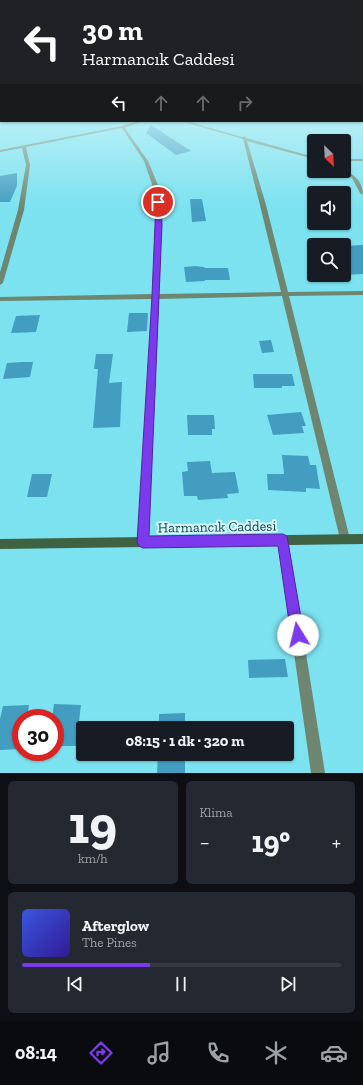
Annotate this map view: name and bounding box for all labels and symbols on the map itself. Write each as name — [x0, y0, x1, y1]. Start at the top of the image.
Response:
north arrow — [307, 134, 351, 178]
pin — [141, 185, 175, 219]
street label: Harmancık Caddesi — [158, 517, 277, 537]
position arrow — [277, 614, 319, 656]
speed limit sign: 30 — [12, 709, 64, 761]

